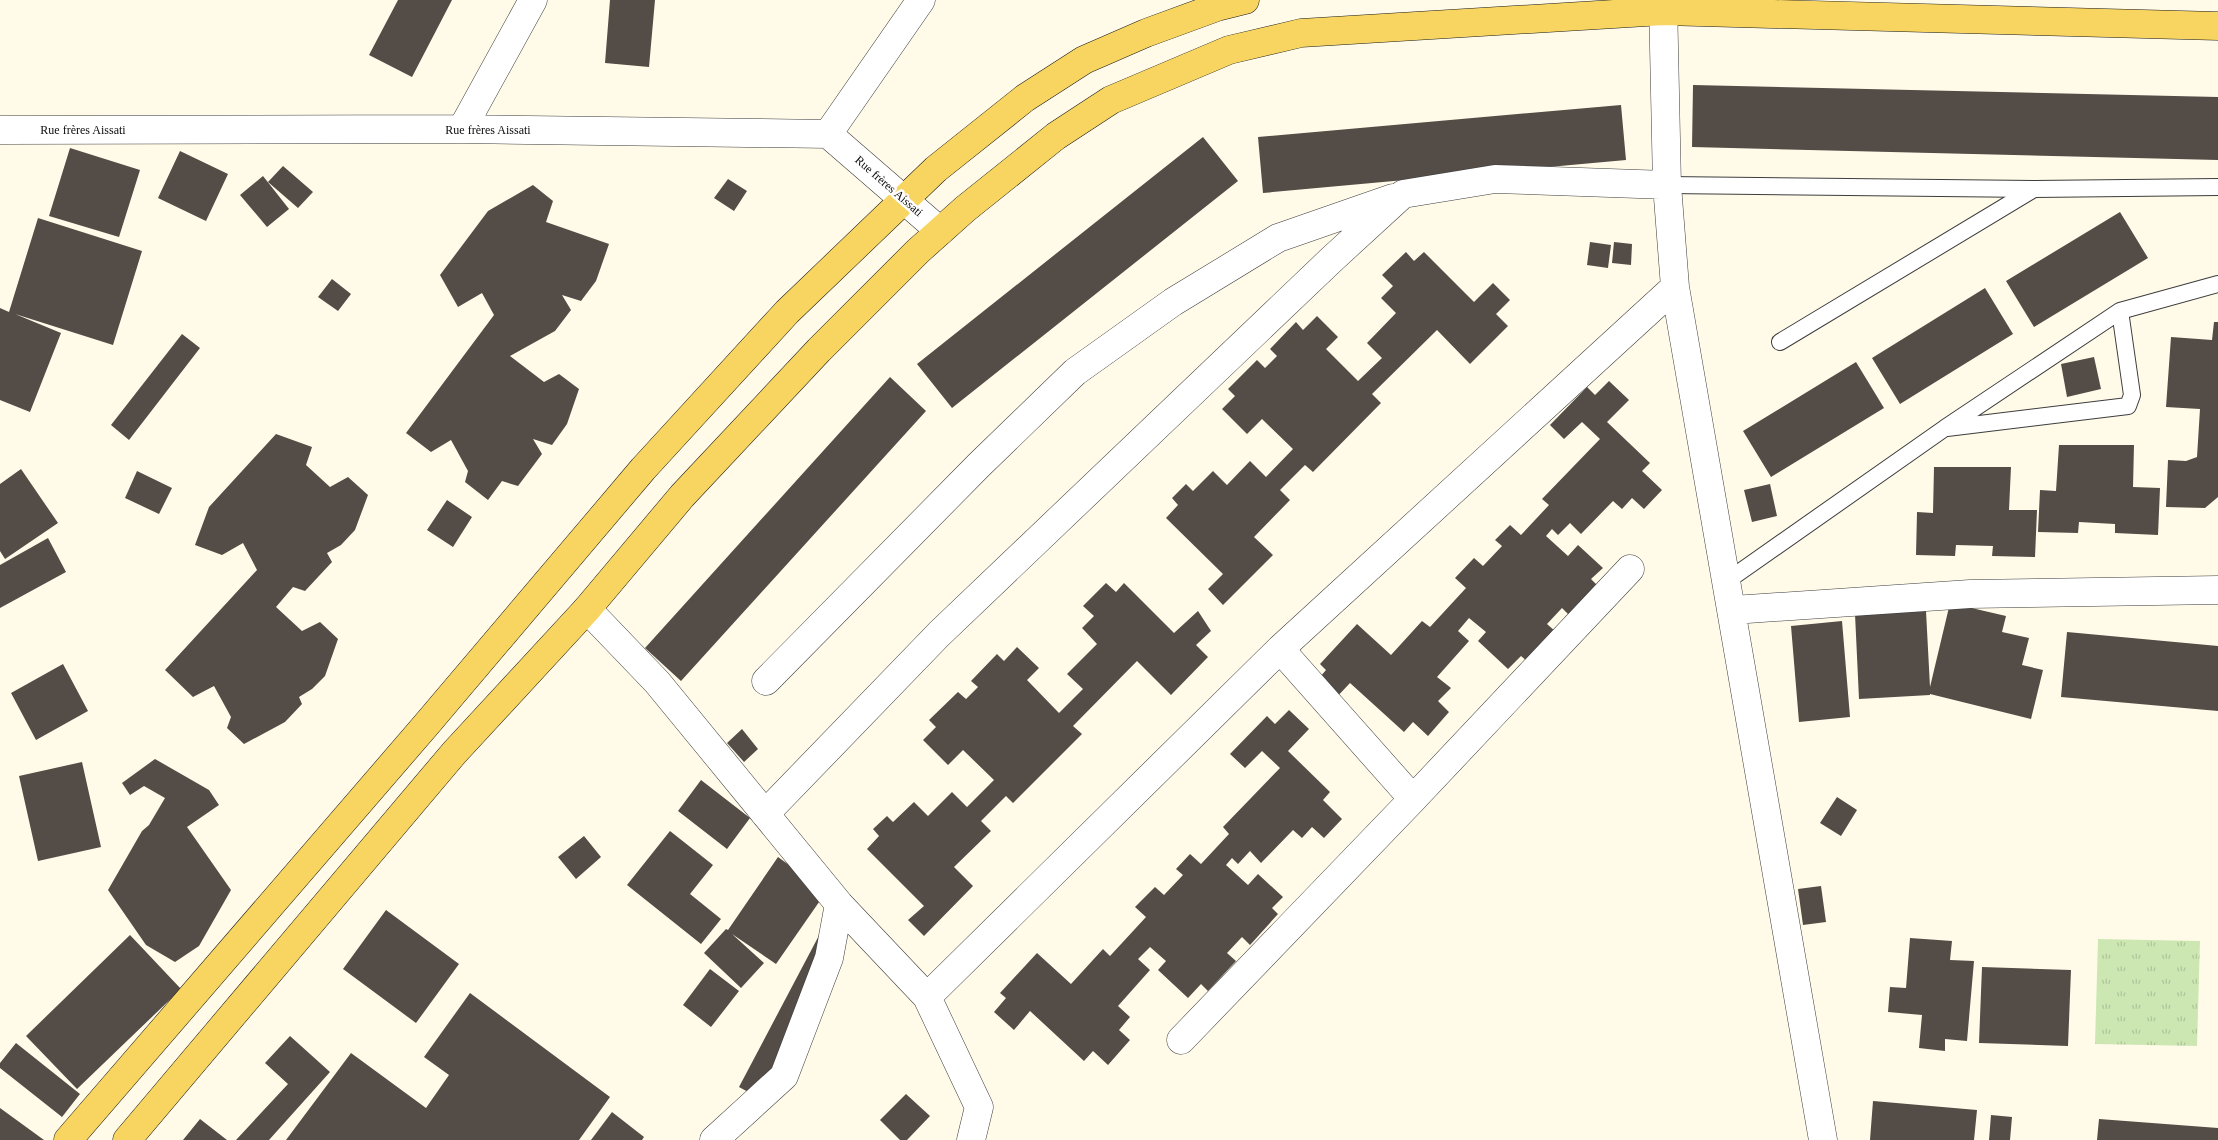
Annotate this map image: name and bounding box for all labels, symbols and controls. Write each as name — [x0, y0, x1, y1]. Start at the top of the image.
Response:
street label: Rue frères Aissati — [40, 123, 126, 137]
street label: Rue frères Aissati — [445, 123, 531, 137]
street label: Rue frères Aissati — [852, 153, 926, 220]

